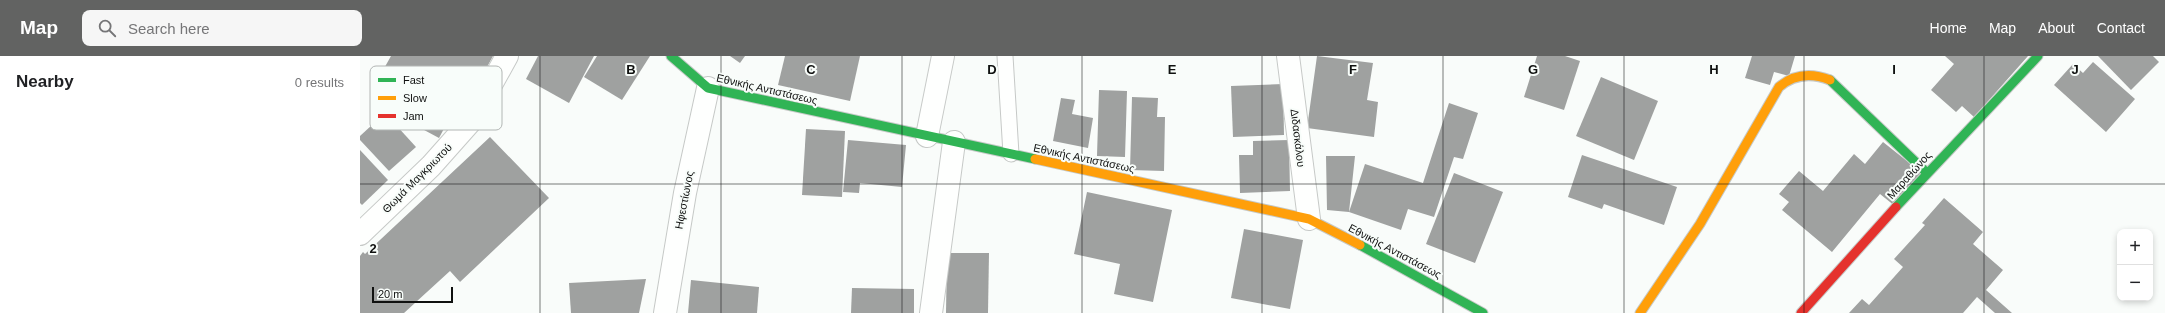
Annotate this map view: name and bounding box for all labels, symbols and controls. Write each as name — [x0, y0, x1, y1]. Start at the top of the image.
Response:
search box — [82, 10, 362, 46]
text: Map — [20, 17, 58, 38]
icon: search — [96, 17, 118, 39]
text: Search here — [128, 20, 210, 37]
text: Home — [1930, 20, 1967, 36]
text: Map — [1989, 20, 2016, 36]
text: About — [2038, 20, 2075, 36]
text: Contact — [2097, 20, 2145, 36]
text: B — [626, 62, 636, 77]
text: C — [806, 62, 816, 77]
text: D — [987, 62, 997, 77]
text: E — [1168, 62, 1177, 77]
text: F — [1349, 62, 1357, 77]
text: G — [1528, 62, 1538, 77]
text: H — [1709, 62, 1719, 77]
text: I — [1892, 62, 1896, 77]
text: J — [2071, 62, 2079, 77]
legend — [370, 66, 502, 130]
text: Nearby — [16, 72, 74, 91]
street label: Εθνικής Αντιστάσεως — [715, 72, 819, 106]
text: Fast — [403, 74, 424, 86]
text: 0 results — [295, 75, 344, 90]
text: Slow — [403, 92, 427, 104]
street label: Διδασκάλου — [1288, 108, 1308, 168]
text: Jam — [403, 110, 424, 122]
street label: Θωμά Μαγκριωτού — [380, 141, 454, 215]
street label: Εθνικής Αντιστάσεως — [1032, 141, 1136, 175]
street label: Μαραθώνος — [1885, 149, 1933, 201]
street label: Ηφεστίωνος — [672, 170, 696, 230]
street label: Εθνικής Αντιστάσεως — [1347, 221, 1443, 281]
map controls — [2117, 229, 2153, 301]
button: + — [2117, 229, 2153, 265]
text: 2 — [369, 241, 377, 256]
button: − — [2117, 265, 2153, 301]
scale bar — [372, 285, 453, 304]
text: 20 m — [378, 288, 402, 300]

